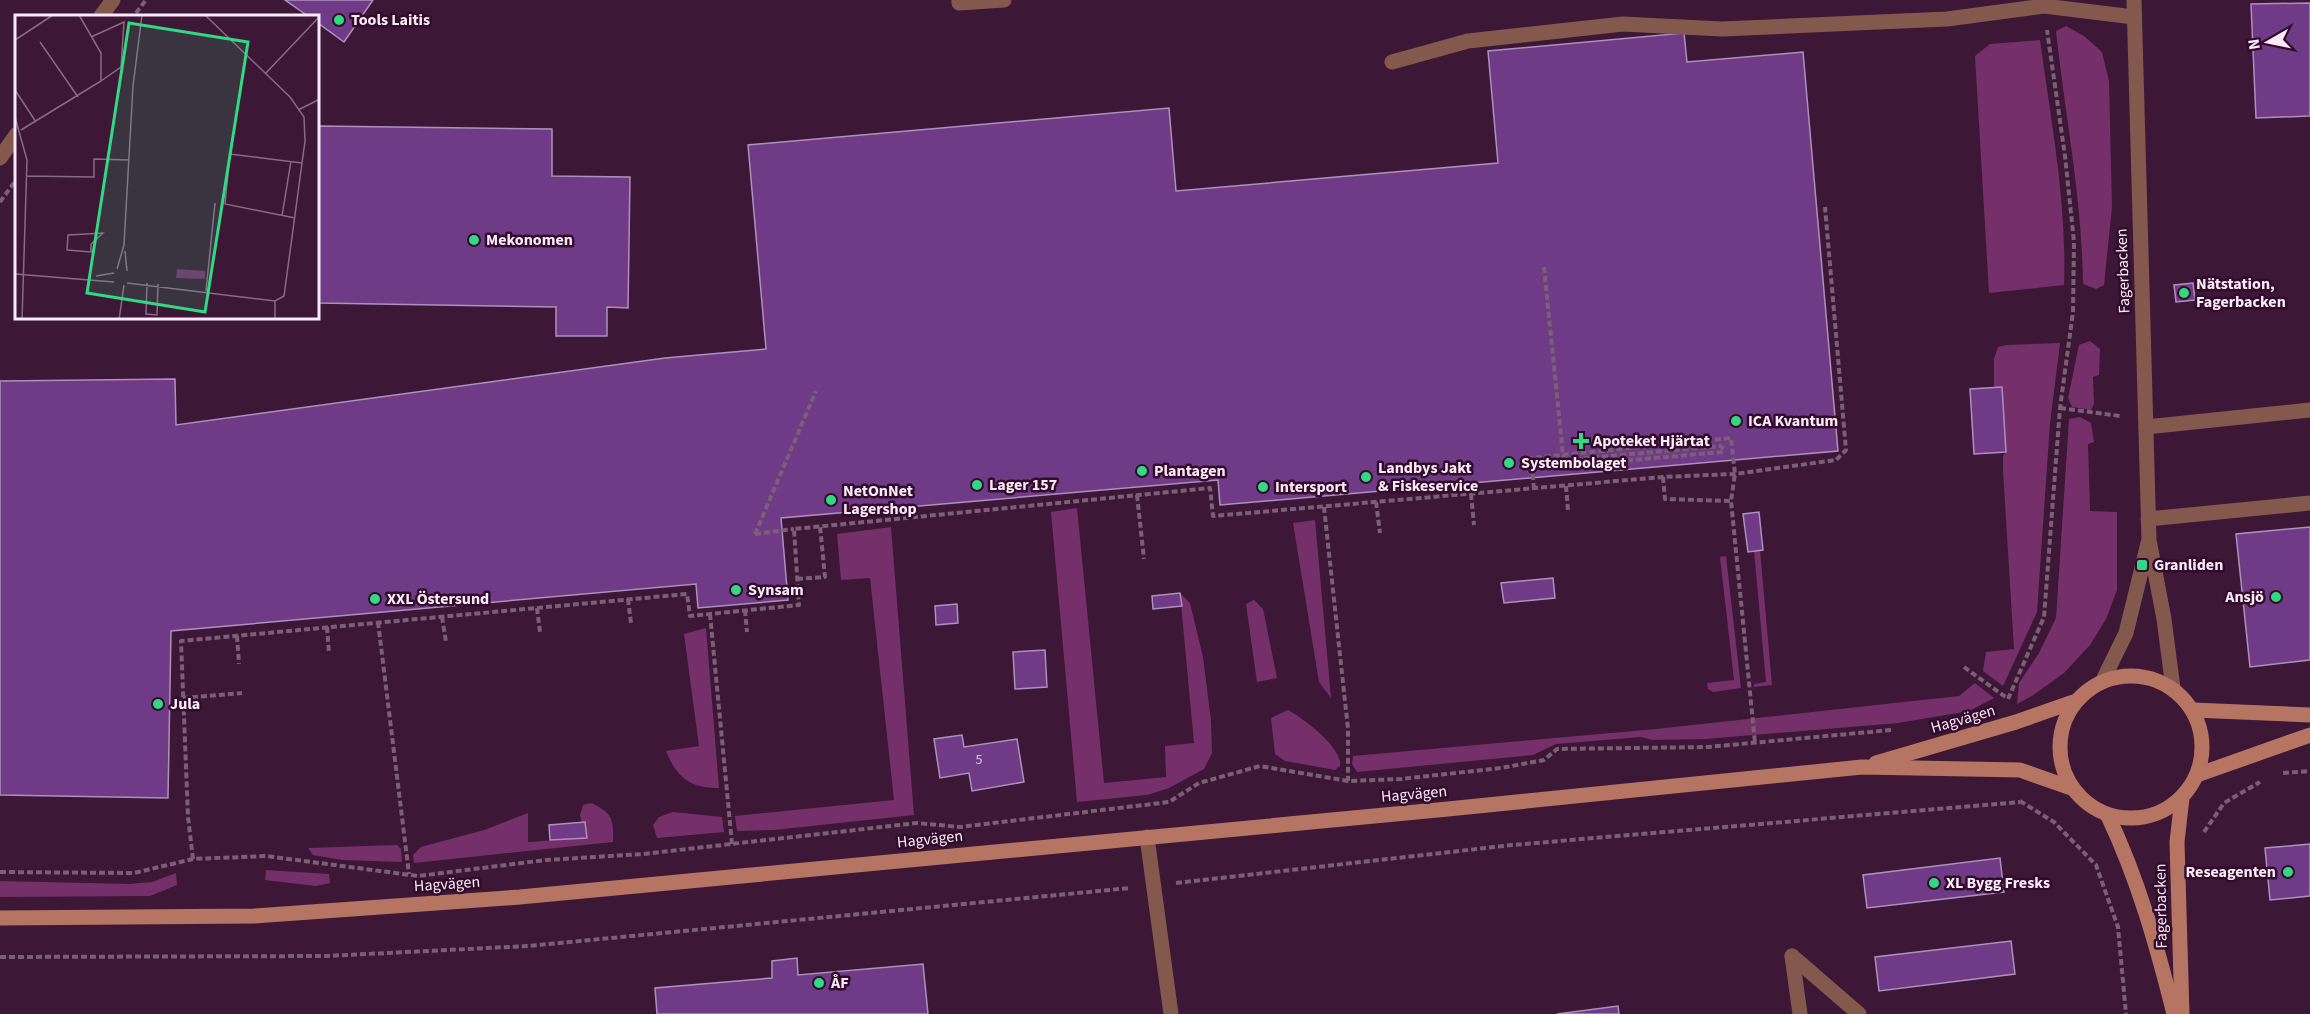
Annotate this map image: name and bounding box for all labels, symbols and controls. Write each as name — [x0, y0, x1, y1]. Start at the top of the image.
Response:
place label: Tools Laitis — [351, 9, 430, 31]
north arrow — [2238, 12, 2298, 72]
marker: Tools Laitis — [332, 13, 346, 27]
inset map — [15, 15, 320, 320]
text: N — [2242, 37, 2266, 51]
street label: Fagerbacken — [2111, 228, 2135, 314]
place label: Mekonomen — [486, 229, 573, 251]
marker: Mekonomen — [467, 233, 481, 247]
place label: Nätstation, Fagerbacken — [2196, 273, 2286, 313]
marker: Nätstation, Fagerbacken — [2177, 286, 2191, 300]
place label: ICA Kvantum — [1748, 410, 1838, 432]
marker: ICA Kvantum — [1729, 414, 1743, 428]
place label: Apoteket Hjärtat — [1592, 430, 1710, 452]
marker: Apoteket Hjärtat — [1574, 434, 1588, 448]
place label: Systembolaget — [1521, 452, 1626, 474]
marker: Systembolaget — [1502, 456, 1516, 470]
place label: Landbys Jakt & Fiskeservice — [1378, 457, 1478, 497]
place label: Plantagen — [1154, 460, 1226, 482]
marker: Plantagen — [1135, 464, 1149, 478]
marker: Landbys Jakt & Fiskeservice — [1359, 470, 1373, 484]
place label: Lager 157 — [989, 474, 1057, 496]
place label: Intersport — [1275, 476, 1347, 498]
marker: Lager 157 — [970, 478, 984, 492]
place label: NetOnNet Lagershop — [843, 480, 917, 520]
marker: Intersport — [1256, 480, 1270, 494]
marker: NetOnNet Lagershop — [824, 493, 838, 507]
place label: Granliden — [2154, 554, 2223, 576]
marker: Granliden — [2135, 558, 2149, 572]
place label: Synsam — [748, 579, 804, 601]
marker: Synsam — [729, 583, 743, 597]
place label: Ansjö — [2224, 586, 2264, 608]
place label: XXL Östersund — [387, 588, 489, 610]
marker: Ansjö — [2269, 590, 2283, 604]
marker: XXL Östersund — [368, 592, 382, 606]
place label: Jula — [170, 693, 200, 715]
marker: Jula — [151, 697, 165, 711]
street label: Hagvägen — [1928, 699, 1998, 739]
house number: 5 — [976, 750, 983, 770]
street label: Hagvägen — [1380, 780, 1448, 808]
street label: Hagvägen — [896, 825, 964, 853]
place label: Reseagenten — [2185, 861, 2276, 883]
street label: Fagerbacken — [2149, 863, 2173, 949]
marker: Reseagenten — [2281, 865, 2295, 879]
street label: Hagvägen — [413, 871, 481, 897]
place label: XL Bygg Fresks — [1946, 872, 2050, 894]
marker: XL Bygg Fresks — [1927, 876, 1941, 890]
place label: ÅF — [830, 972, 849, 994]
marker: ÅF — [812, 976, 826, 990]

